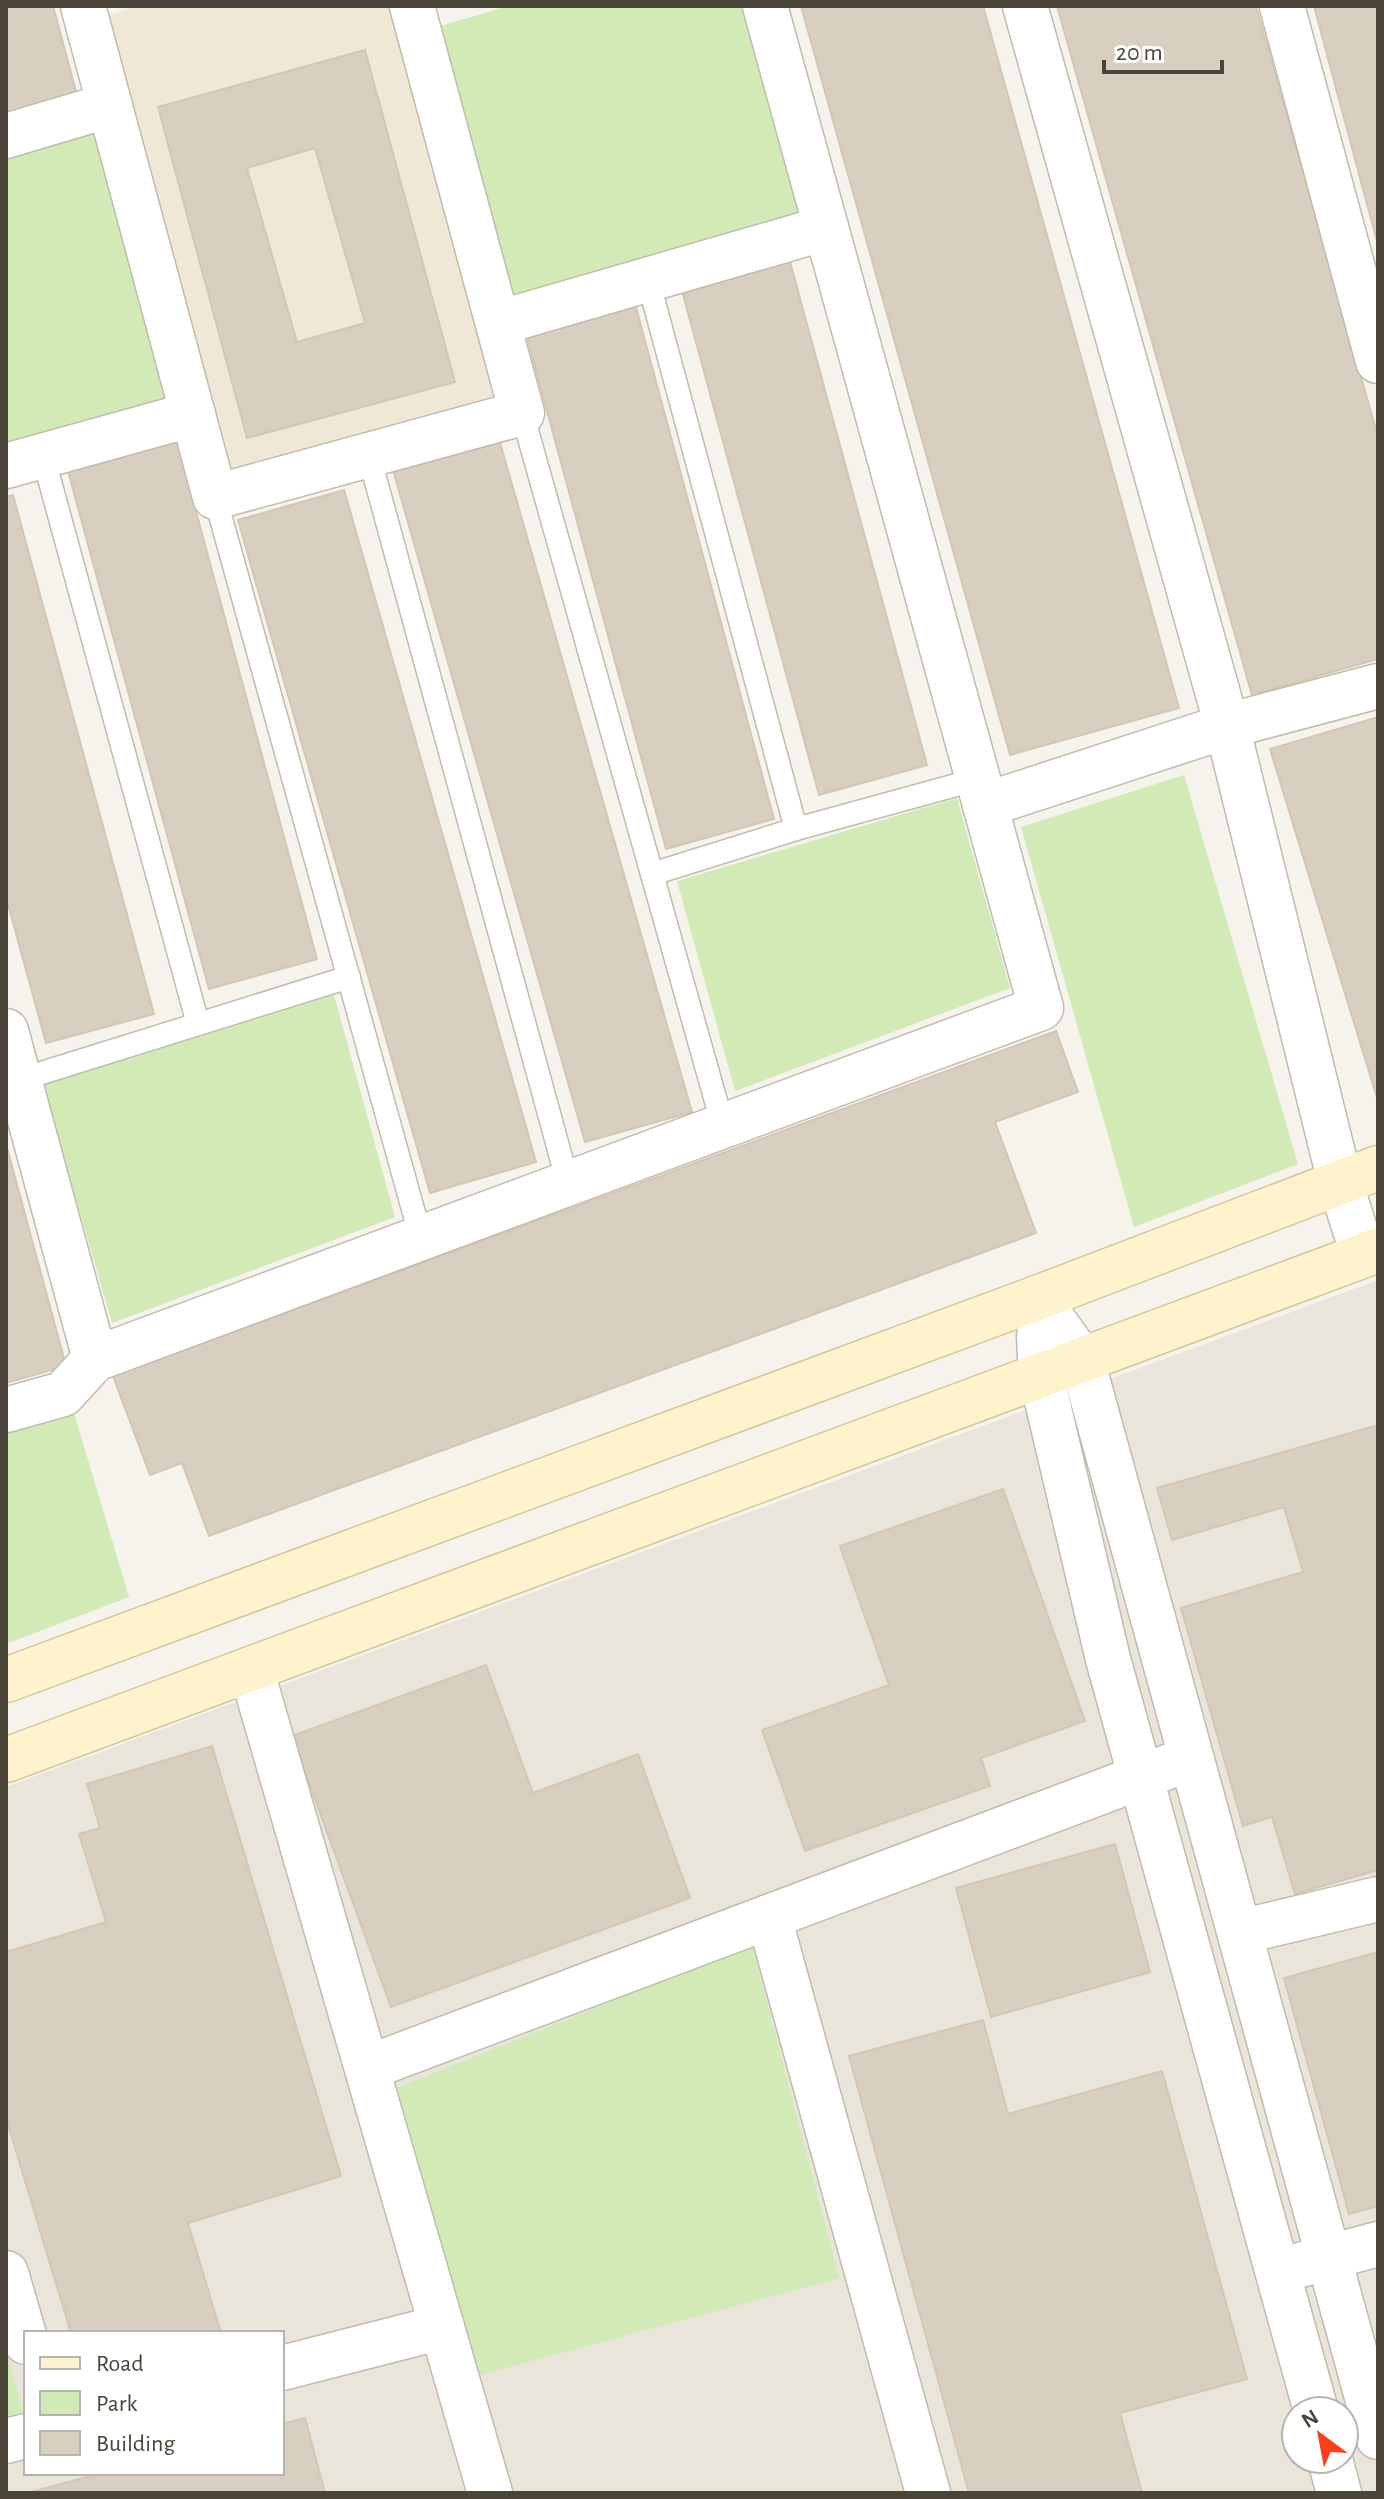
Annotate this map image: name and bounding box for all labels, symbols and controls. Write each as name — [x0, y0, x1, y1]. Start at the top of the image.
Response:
scale bar — [1104, 24, 1222, 74]
text: 20 m — [1116, 41, 1163, 65]
legend — [24, 2331, 284, 2475]
text: Road — [96, 2352, 144, 2376]
text: Park — [96, 2392, 137, 2416]
north arrow — [1280, 2395, 1360, 2475]
text: N — [1298, 2406, 1322, 2432]
text: Building — [96, 2432, 175, 2456]

